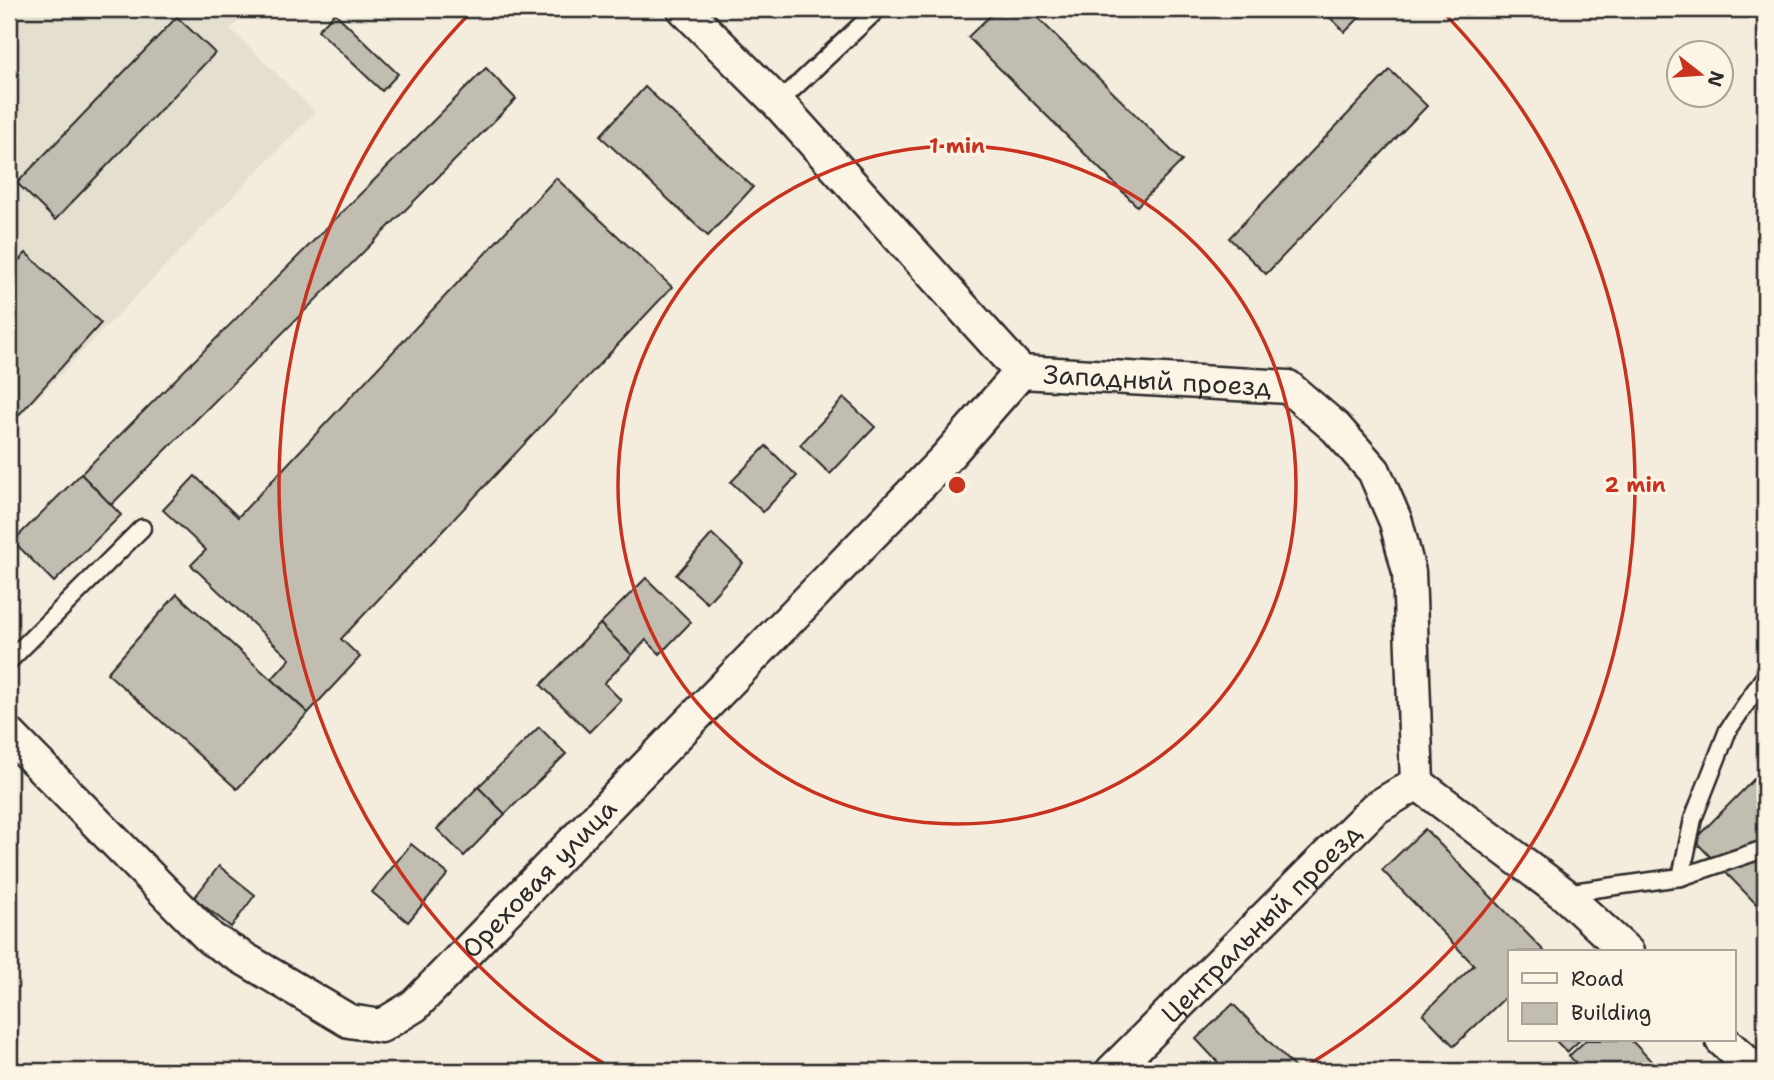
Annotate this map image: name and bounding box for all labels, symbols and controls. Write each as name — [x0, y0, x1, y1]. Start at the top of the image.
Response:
north arrow — [1666, 38, 1736, 108]
text: N — [1702, 68, 1730, 90]
text: 1 min — [929, 132, 985, 160]
street label: Западный проезд — [1042, 356, 1273, 404]
text: 2 min — [1604, 471, 1666, 499]
centre of rings — [945, 473, 969, 497]
street label: Ореховая улица — [453, 791, 624, 965]
street label: Центральный проезд — [1153, 815, 1368, 1030]
legend — [1508, 950, 1736, 1042]
text: Road — [1571, 965, 1624, 993]
text: Building — [1571, 999, 1651, 1027]

